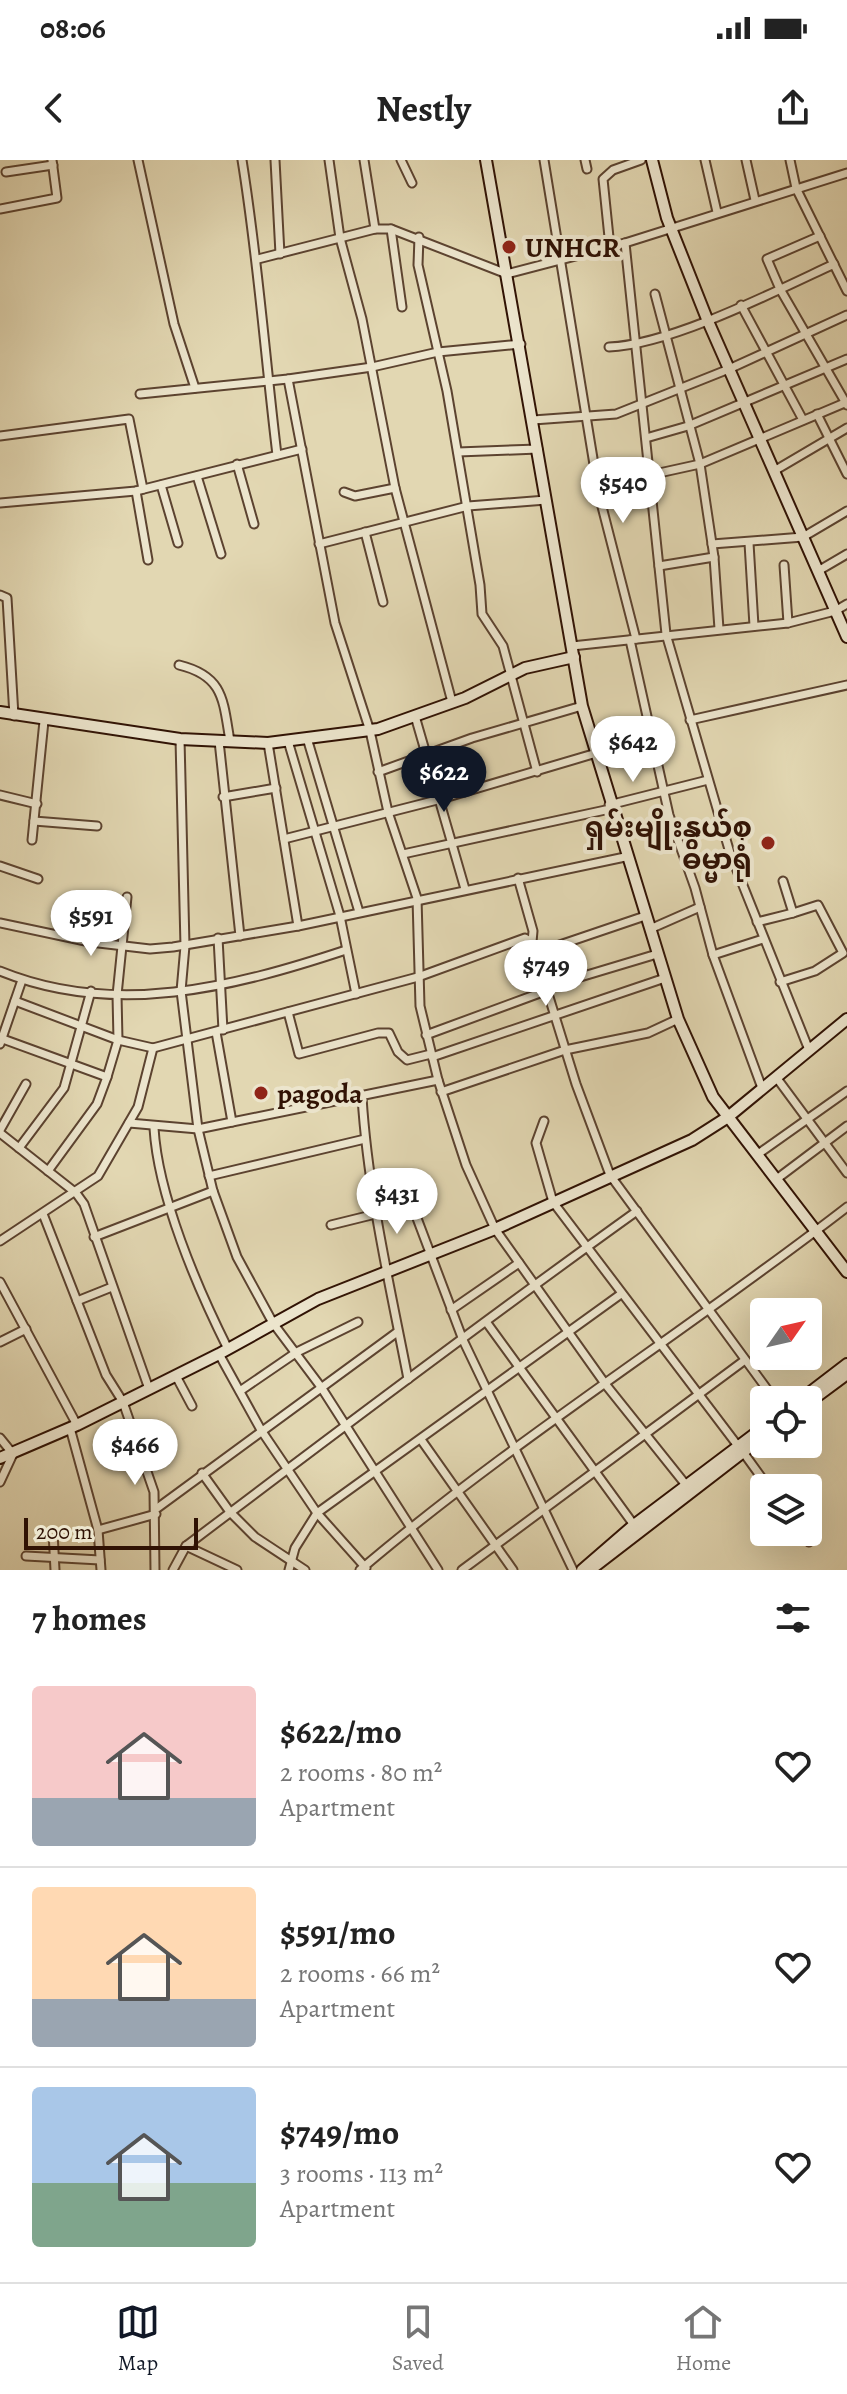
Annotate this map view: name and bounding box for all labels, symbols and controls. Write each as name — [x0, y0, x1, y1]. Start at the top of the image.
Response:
text: 08:06 — [40, 8, 106, 48]
text: Nestly — [376, 84, 471, 133]
icon: back — [32, 86, 76, 130]
icon: share — [771, 86, 815, 130]
place label: UNHCR — [525, 229, 620, 267]
marker: UNHCR — [500, 238, 518, 256]
pin: $540 — [576, 457, 670, 525]
text: $540 — [599, 465, 647, 500]
pin: $642 — [586, 716, 680, 784]
text: $642 — [608, 724, 658, 759]
pin: $622 — [397, 746, 491, 814]
text: $622 — [419, 754, 469, 789]
place label: ရှမ်းမျိုးနွယ်စု ဓမ္မာရုံ — [585, 808, 752, 883]
marker: ရှမ်းမျိုးနွယ်စု ဓမ္မာရုံ — [759, 834, 777, 852]
pin: $591 — [44, 890, 138, 958]
text: $591 — [69, 898, 113, 933]
pin: $749 — [499, 940, 593, 1008]
text: $749 — [522, 948, 570, 983]
place label: pagoda — [277, 1075, 363, 1113]
marker: pagoda — [252, 1084, 270, 1102]
pin: $431 — [350, 1168, 444, 1236]
text: $431 — [375, 1176, 419, 1211]
north arrow — [750, 1298, 822, 1370]
map controls — [750, 1298, 822, 1546]
button: locate — [750, 1386, 822, 1458]
pin: $466 — [88, 1419, 182, 1487]
text: $466 — [111, 1427, 159, 1462]
button: layers — [750, 1474, 822, 1546]
scale bar — [24, 1514, 198, 1550]
text: 200 m — [36, 1517, 93, 1547]
text: 7 homes — [32, 1595, 147, 1642]
icon: filters — [771, 1596, 815, 1640]
text: $622/mo — [280, 1708, 402, 1755]
icon: home — [96, 1718, 192, 1814]
icon: heart — [771, 1744, 815, 1788]
text: 2 rooms · 80 m² — [280, 1755, 442, 1790]
text: Apartment — [280, 1790, 395, 1825]
text: $591/mo — [280, 1909, 396, 1956]
icon: home — [96, 1919, 192, 2015]
icon: heart — [771, 1945, 815, 1989]
text: 2 rooms · 66 m² — [280, 1956, 440, 1991]
text: Apartment — [280, 1991, 395, 2026]
text: $749/mo — [280, 2109, 399, 2156]
icon: home — [96, 2119, 192, 2215]
icon: heart — [771, 2145, 815, 2189]
text: 3 rooms · 113 m² — [280, 2156, 443, 2191]
text: Apartment — [280, 2191, 395, 2226]
tab: Map — [116, 2300, 160, 2378]
tab: Saved — [392, 2300, 444, 2378]
tab: Home — [676, 2300, 731, 2378]

